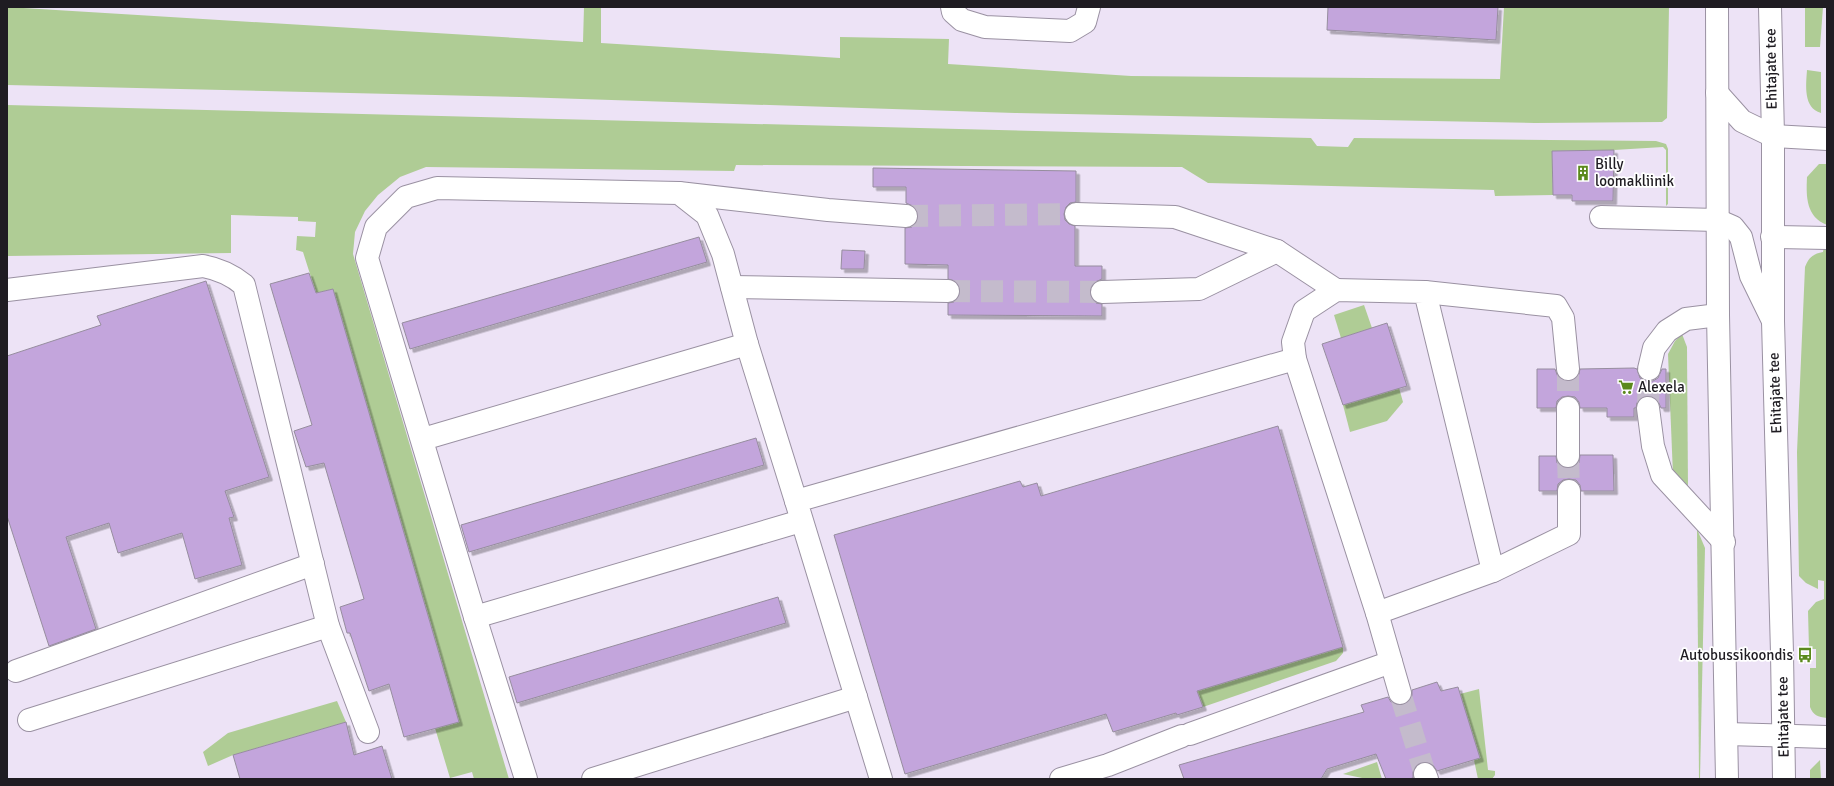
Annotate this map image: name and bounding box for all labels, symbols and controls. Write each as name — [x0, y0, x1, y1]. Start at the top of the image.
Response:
street label: Ehitajate tee — [1761, 28, 1781, 110]
place label: Billy loomakliinik — [1595, 155, 1674, 190]
building icon: Billy loomakliinik — [1574, 164, 1592, 182]
street label: Ehitajate tee — [1765, 352, 1785, 434]
supermarket icon: Alexela — [1617, 378, 1635, 396]
place label: Alexela — [1638, 378, 1685, 396]
place label: Autobussikoondis — [1680, 646, 1793, 664]
bus stop icon: Autobussikoondis — [1796, 646, 1814, 664]
street label: Ehitajate tee — [1773, 676, 1793, 758]

